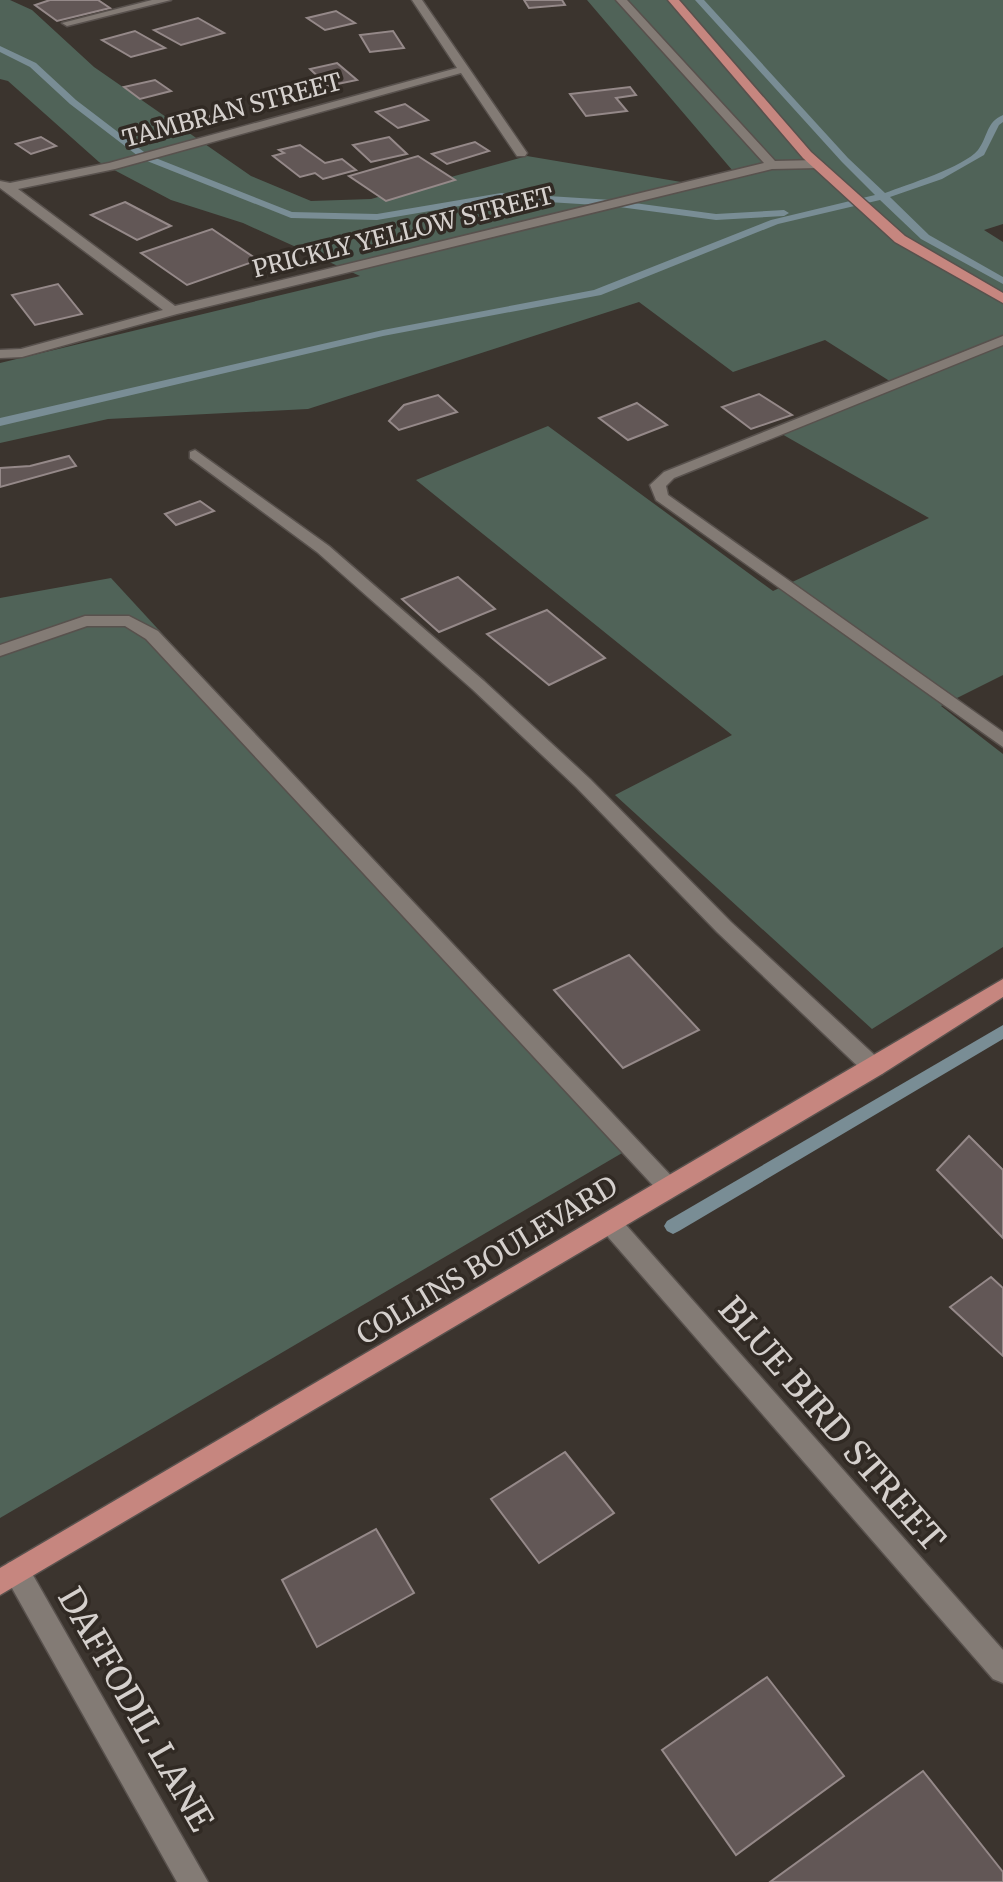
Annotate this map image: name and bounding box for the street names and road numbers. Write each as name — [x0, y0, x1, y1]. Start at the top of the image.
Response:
street label: TAMBRAN STREET — [119, 66, 345, 154]
street label: PRICKLY YELLOW STREET — [249, 180, 557, 284]
street label: COLLINS BOULEVARD — [350, 1168, 624, 1352]
street label: BLUE BIRD STREET — [710, 1288, 954, 1560]
street label: DAFFODIL LANE — [49, 1580, 223, 1839]

